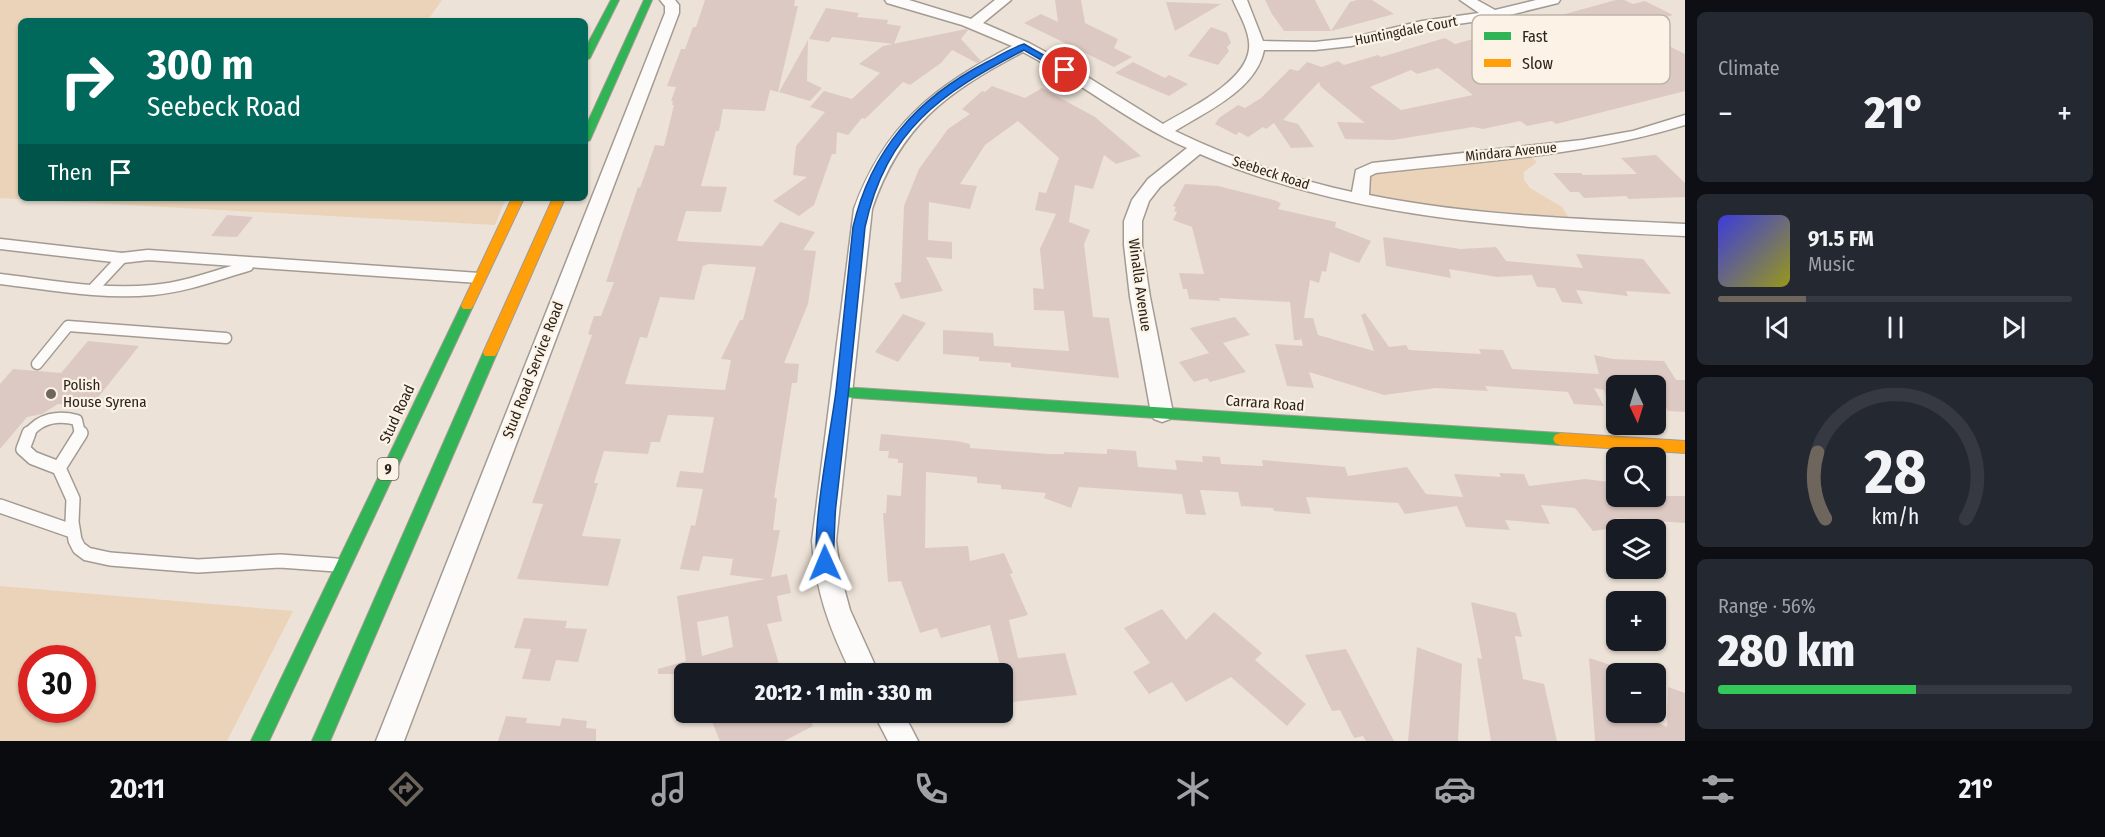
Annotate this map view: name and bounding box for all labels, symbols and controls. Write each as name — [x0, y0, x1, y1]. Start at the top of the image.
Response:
street label: Huntingdale Court — [1353, 13, 1459, 49]
legend — [1472, 15, 1670, 84]
text: Fast — [1522, 27, 1549, 46]
text: 300 m — [147, 40, 254, 90]
icon: right — [48, 42, 126, 120]
pin — [1039, 44, 1090, 95]
icon: arrive — [1048, 53, 1081, 86]
text: Slow — [1522, 54, 1553, 73]
text: Climate — [1718, 56, 1780, 80]
text: 21° — [1864, 86, 1925, 140]
text: Seebeck Road — [147, 91, 301, 123]
text: − — [1718, 94, 1733, 134]
text: + — [2057, 94, 2072, 134]
street label: Mindara Avenue — [1464, 139, 1558, 165]
street label: Seebeck Road — [1230, 153, 1312, 193]
icon: arrive — [104, 156, 137, 189]
text: Then — [48, 159, 92, 186]
text: 91.5 FM — [1808, 225, 1874, 252]
street label: Winalla Avenue — [1125, 237, 1155, 333]
text: Music — [1808, 252, 1855, 276]
street label: Stud Road Service Road — [499, 299, 567, 441]
icon: previous — [1761, 311, 1794, 344]
icon: pause — [1879, 311, 1912, 344]
icon: next — [1997, 311, 2030, 344]
north arrow — [1606, 375, 1666, 435]
map controls — [1606, 375, 1666, 723]
place label: Polish House Syrena — [63, 376, 147, 411]
street label: Stud Road — [376, 382, 418, 446]
marker: Polish House Syrena — [44, 387, 58, 401]
street label: Carrara Road — [1225, 391, 1305, 415]
text: 28 — [1863, 435, 1926, 510]
button: search — [1606, 447, 1666, 507]
road number: 9 — [378, 458, 398, 480]
text: km/h — [1871, 504, 1919, 530]
button: layers — [1606, 519, 1666, 579]
position arrow — [793, 531, 857, 595]
button: + — [1606, 591, 1666, 651]
text: Range · 56% — [1718, 594, 1816, 618]
text: 280 km — [1718, 624, 1855, 678]
speed limit sign: 30 — [18, 645, 96, 723]
button: − — [1606, 663, 1666, 723]
text: 20:12 · 1 min · 330 m — [755, 679, 932, 706]
icon: directions — [385, 768, 427, 810]
icon: music — [648, 768, 690, 810]
icon: phone — [910, 768, 952, 810]
icon: climate — [1172, 768, 1214, 810]
icon: car — [1434, 768, 1476, 810]
icon: filters — [1697, 768, 1739, 810]
text: 20:11 — [110, 773, 165, 805]
text: 21° — [1959, 773, 1995, 805]

